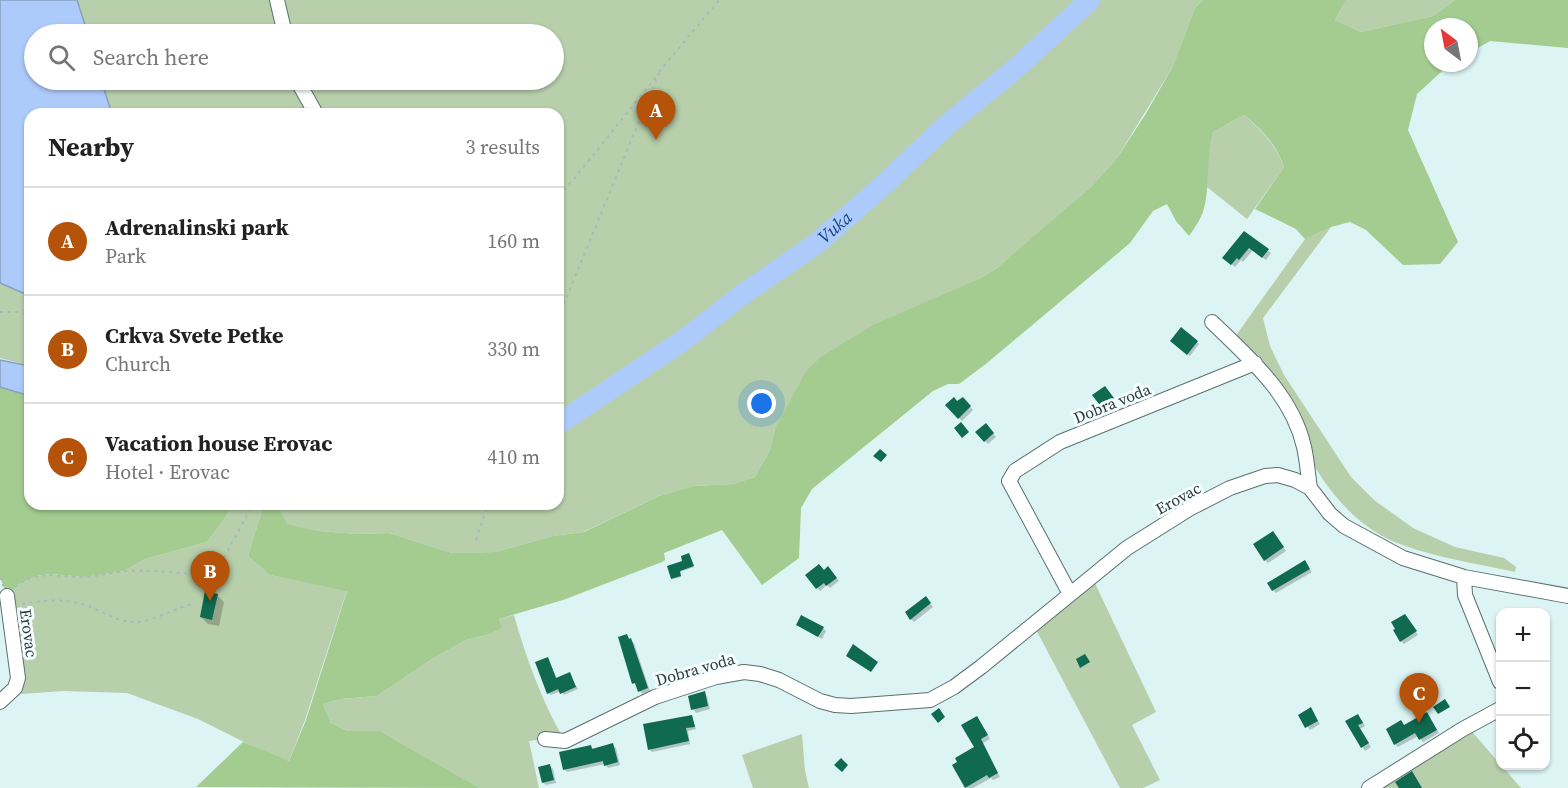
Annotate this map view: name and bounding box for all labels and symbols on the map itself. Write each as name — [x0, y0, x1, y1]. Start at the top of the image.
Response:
north arrow — [1424, 18, 1478, 72]
pin: A — [636, 90, 676, 140]
water label: Vuka — [812, 205, 858, 249]
street label: Dobra voda — [1070, 377, 1155, 428]
your location — [747, 389, 776, 418]
street label: Erovac — [1151, 476, 1205, 519]
pin: B — [190, 552, 230, 601]
street label: Erovac — [15, 607, 43, 659]
street label: Dobra voda — [653, 647, 738, 691]
pin: C — [1400, 674, 1438, 723]

